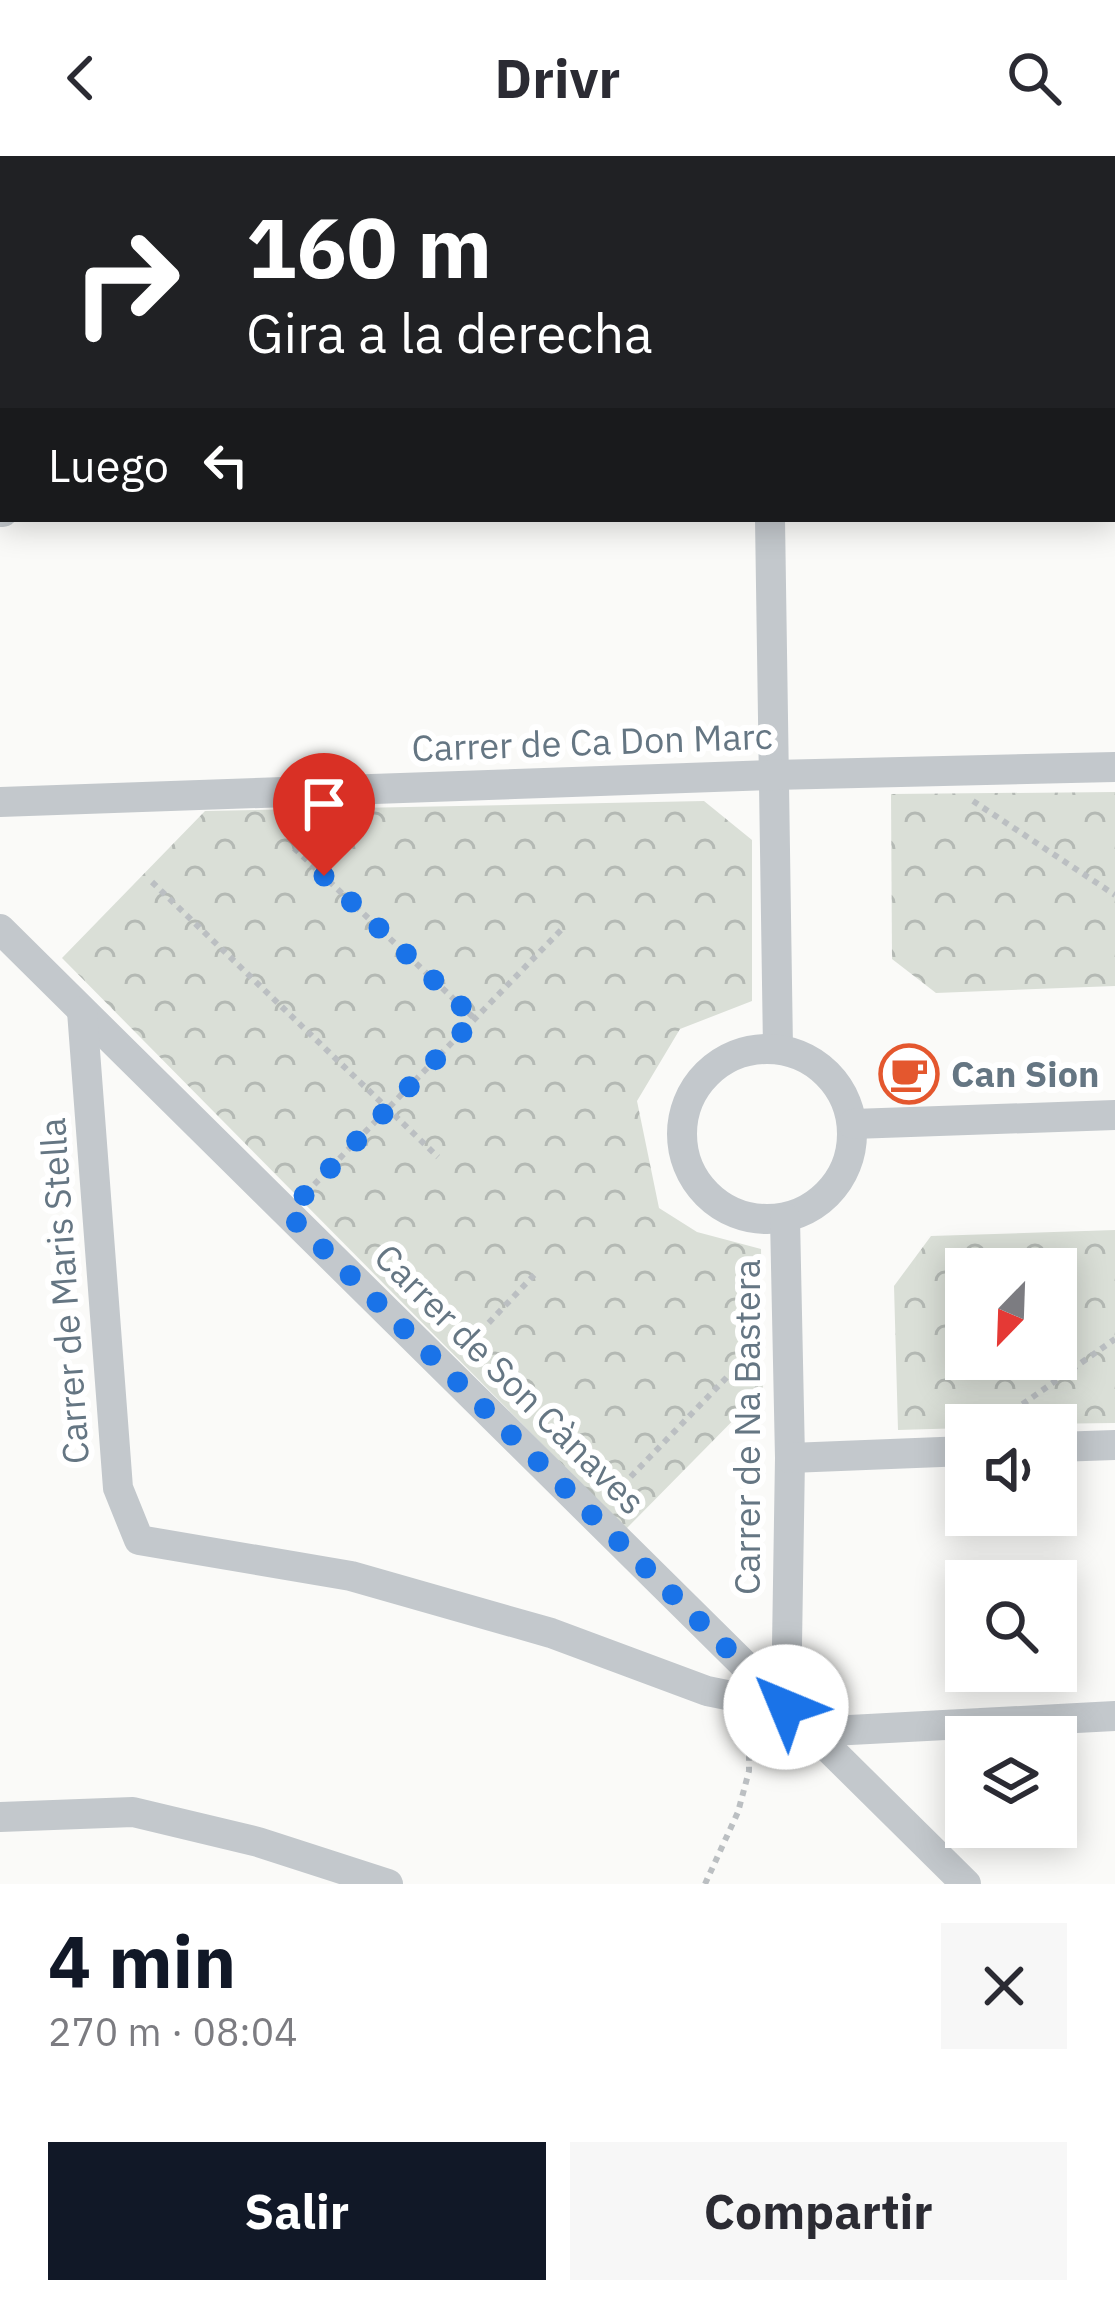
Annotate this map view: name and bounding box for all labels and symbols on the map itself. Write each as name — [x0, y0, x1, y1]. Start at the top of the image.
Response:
street label: Carrer de Ca Don Marc — [411, 712, 773, 771]
pin — [273, 753, 375, 876]
cafe icon: Can Sion — [878, 1043, 940, 1105]
place label: Can Sion — [951, 1050, 1099, 1097]
street label: Carrer de Maris Stella — [28, 1116, 99, 1466]
street label: Carrer de Son Cànaves — [365, 1233, 656, 1524]
north arrow — [945, 1248, 1077, 1380]
street label: Carrer de Na Bastera — [723, 1259, 770, 1595]
position arrow — [723, 1644, 849, 1770]

